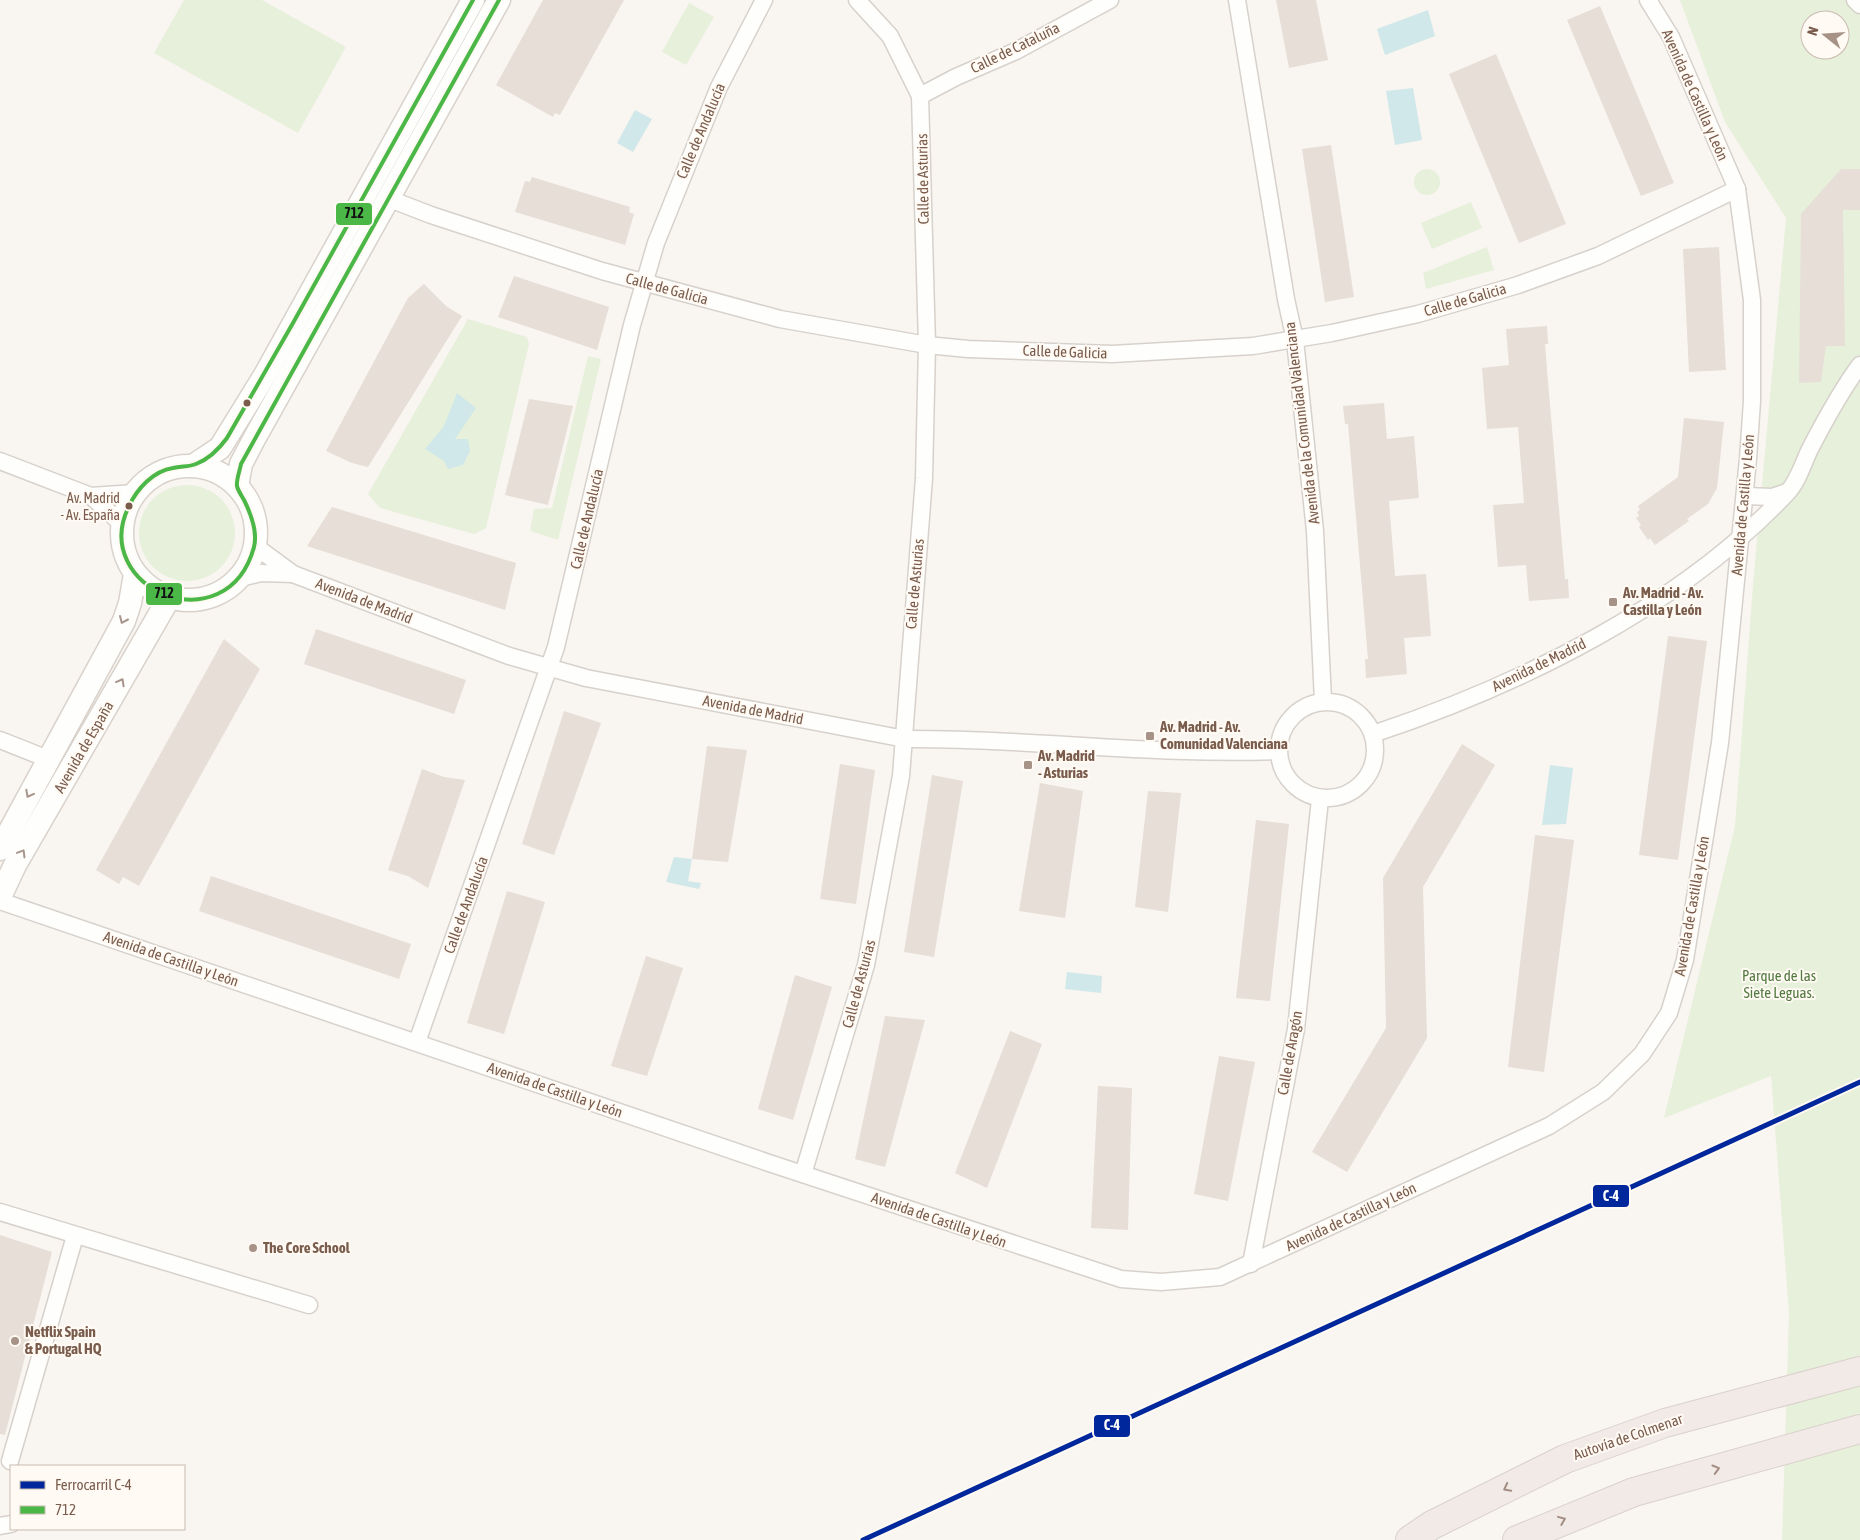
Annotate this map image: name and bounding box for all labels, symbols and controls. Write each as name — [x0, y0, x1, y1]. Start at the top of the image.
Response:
north arrow — [1800, 10, 1850, 60]
street label: Calle de Cataluña — [968, 19, 1062, 76]
text: N — [1804, 25, 1821, 37]
street label: Avenida de Castilla y León — [1659, 27, 1732, 163]
street label: Calle de Andalucía — [673, 80, 728, 181]
street label: Calle de Asturias — [913, 134, 932, 225]
line badge: 712 — [335, 202, 373, 226]
text: 712 — [344, 205, 364, 221]
street label: Calle de Galicia — [624, 269, 710, 308]
street label: Calle de Galicia — [1422, 280, 1508, 319]
street label: Avenida de la Comunidad Valenciana — [1281, 321, 1322, 525]
street label: Calle de Galicia — [1022, 342, 1108, 361]
unlabelled marker — [242, 398, 252, 408]
street label: Avenida de Castilla y León — [1728, 434, 1757, 576]
street label: Calle de Andalucía — [567, 467, 606, 571]
place label: Av. Madrid - Av. España — [61, 490, 120, 523]
marker: Av. Madrid - Av. España — [124, 501, 134, 511]
street label: Calle de Asturias — [902, 538, 927, 630]
street label: Avenida de Madrid — [313, 574, 415, 627]
line badge: 712 — [145, 582, 183, 606]
place label: Av. Madrid - Av. Castilla y León — [1622, 584, 1704, 618]
text: 712 — [154, 585, 174, 601]
marker: Av. Madrid - Av. Castilla y León — [1607, 596, 1619, 608]
one-way arrow — [120, 615, 130, 624]
street label: Avenida de Madrid — [1489, 635, 1588, 695]
one-way arrow — [115, 679, 125, 688]
street label: Avenida de Madrid — [701, 691, 805, 728]
street label: Avenida de España — [50, 698, 117, 796]
place label: Av. Madrid - Av. Comunidad Valenciana — [1159, 718, 1288, 752]
marker: Av. Madrid - Av. Comunidad Valenciana — [1144, 730, 1156, 742]
place label: Av. Madrid - Asturias — [1037, 747, 1095, 781]
marker: Av. Madrid - Asturias — [1022, 759, 1034, 771]
one-way arrow — [25, 789, 35, 798]
street label: Avenida de Castilla y León — [1671, 835, 1712, 977]
one-way arrow — [16, 850, 26, 859]
street label: Calle de Andalucía — [440, 854, 491, 956]
street label: Avenida de Castilla y León — [101, 927, 241, 990]
street label: Calle de Asturias — [839, 938, 878, 1030]
park label: Parque de las Siete Leguas. — [1742, 967, 1816, 1001]
street label: Calle de Aragón — [1274, 1009, 1305, 1096]
street label: Avenida de Castilla y León — [485, 1058, 625, 1121]
street label: Avenida de Castilla y León — [1283, 1179, 1419, 1254]
line badge: C-4 — [1592, 1184, 1630, 1208]
street label: Avenida de Castilla y León — [869, 1188, 1009, 1251]
text: C-4 — [1603, 1188, 1620, 1204]
place label: The Core School — [263, 1239, 351, 1256]
marker: The Core School — [247, 1242, 259, 1254]
place label: Netflix Spain & Portugal HQ — [25, 1323, 102, 1357]
marker: Netflix Spain & Portugal HQ — [9, 1335, 21, 1347]
street label: Autovía de Colmenar — [1571, 1410, 1685, 1463]
line badge: C-4 — [1093, 1414, 1131, 1438]
text: C-4 — [1104, 1417, 1121, 1433]
one-way arrow — [1711, 1464, 1719, 1474]
legend — [10, 1465, 185, 1530]
text: Ferrocarril C-4 — [55, 1476, 132, 1493]
one-way arrow — [1503, 1482, 1512, 1492]
text: 712 — [55, 1501, 76, 1518]
one-way arrow — [1557, 1516, 1566, 1527]

